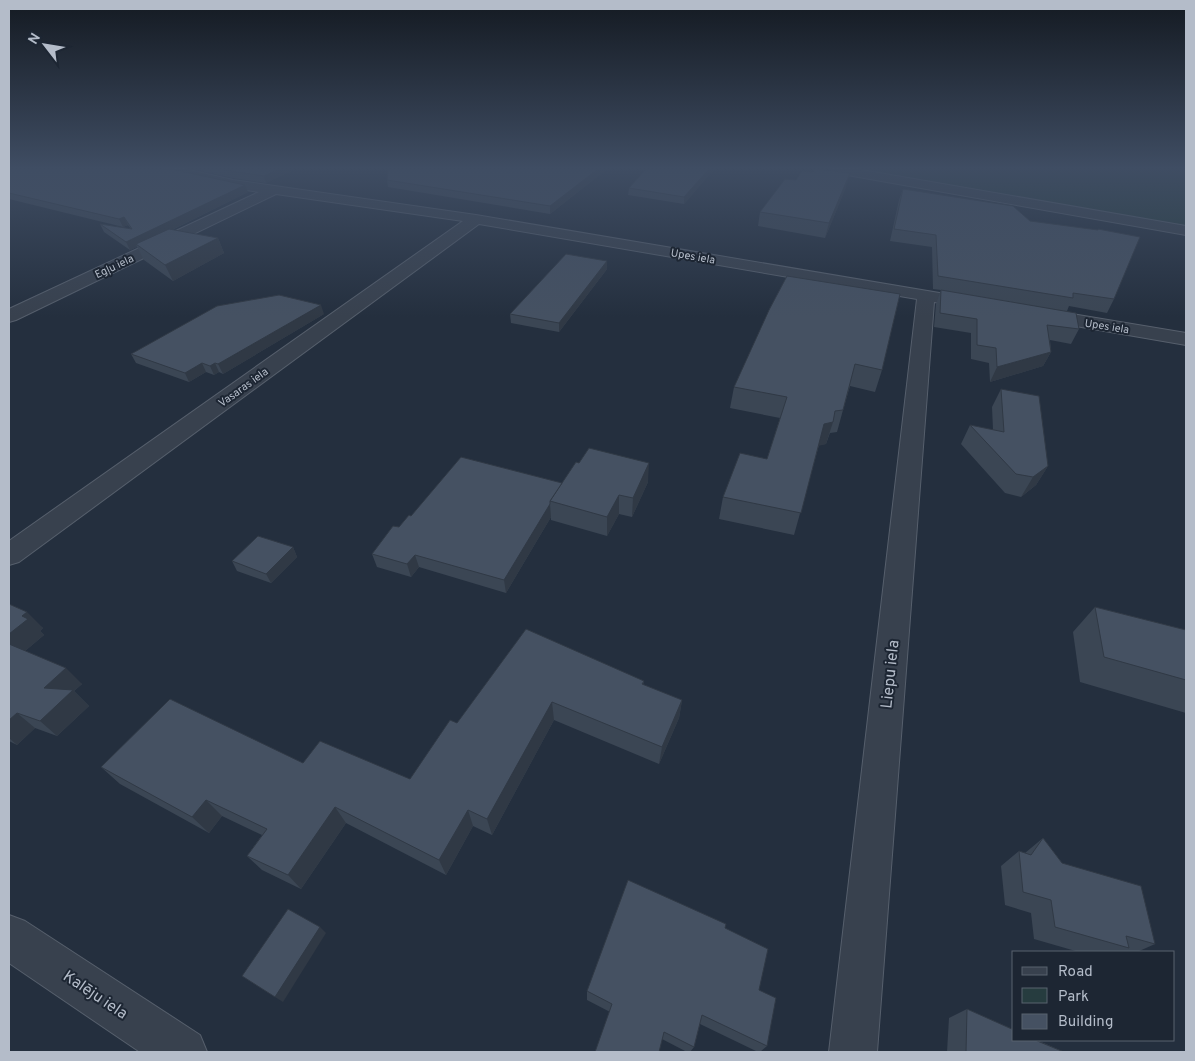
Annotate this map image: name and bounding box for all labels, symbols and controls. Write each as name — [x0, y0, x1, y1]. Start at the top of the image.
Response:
north arrow — [20, 20, 70, 70]
text: N — [25, 30, 45, 48]
street label: Upes iela — [669, 246, 716, 268]
street label: Egļu iela — [93, 252, 136, 282]
street label: Upes iela — [1084, 317, 1130, 337]
street label: Vasaras iela — [216, 365, 271, 411]
street label: Liepu iela — [877, 639, 905, 710]
legend — [1012, 951, 1175, 1041]
text: Road — [1058, 963, 1093, 982]
street label: Kalēju iela — [59, 967, 131, 1025]
text: Park — [1058, 988, 1089, 1007]
text: Building — [1058, 1013, 1113, 1032]

